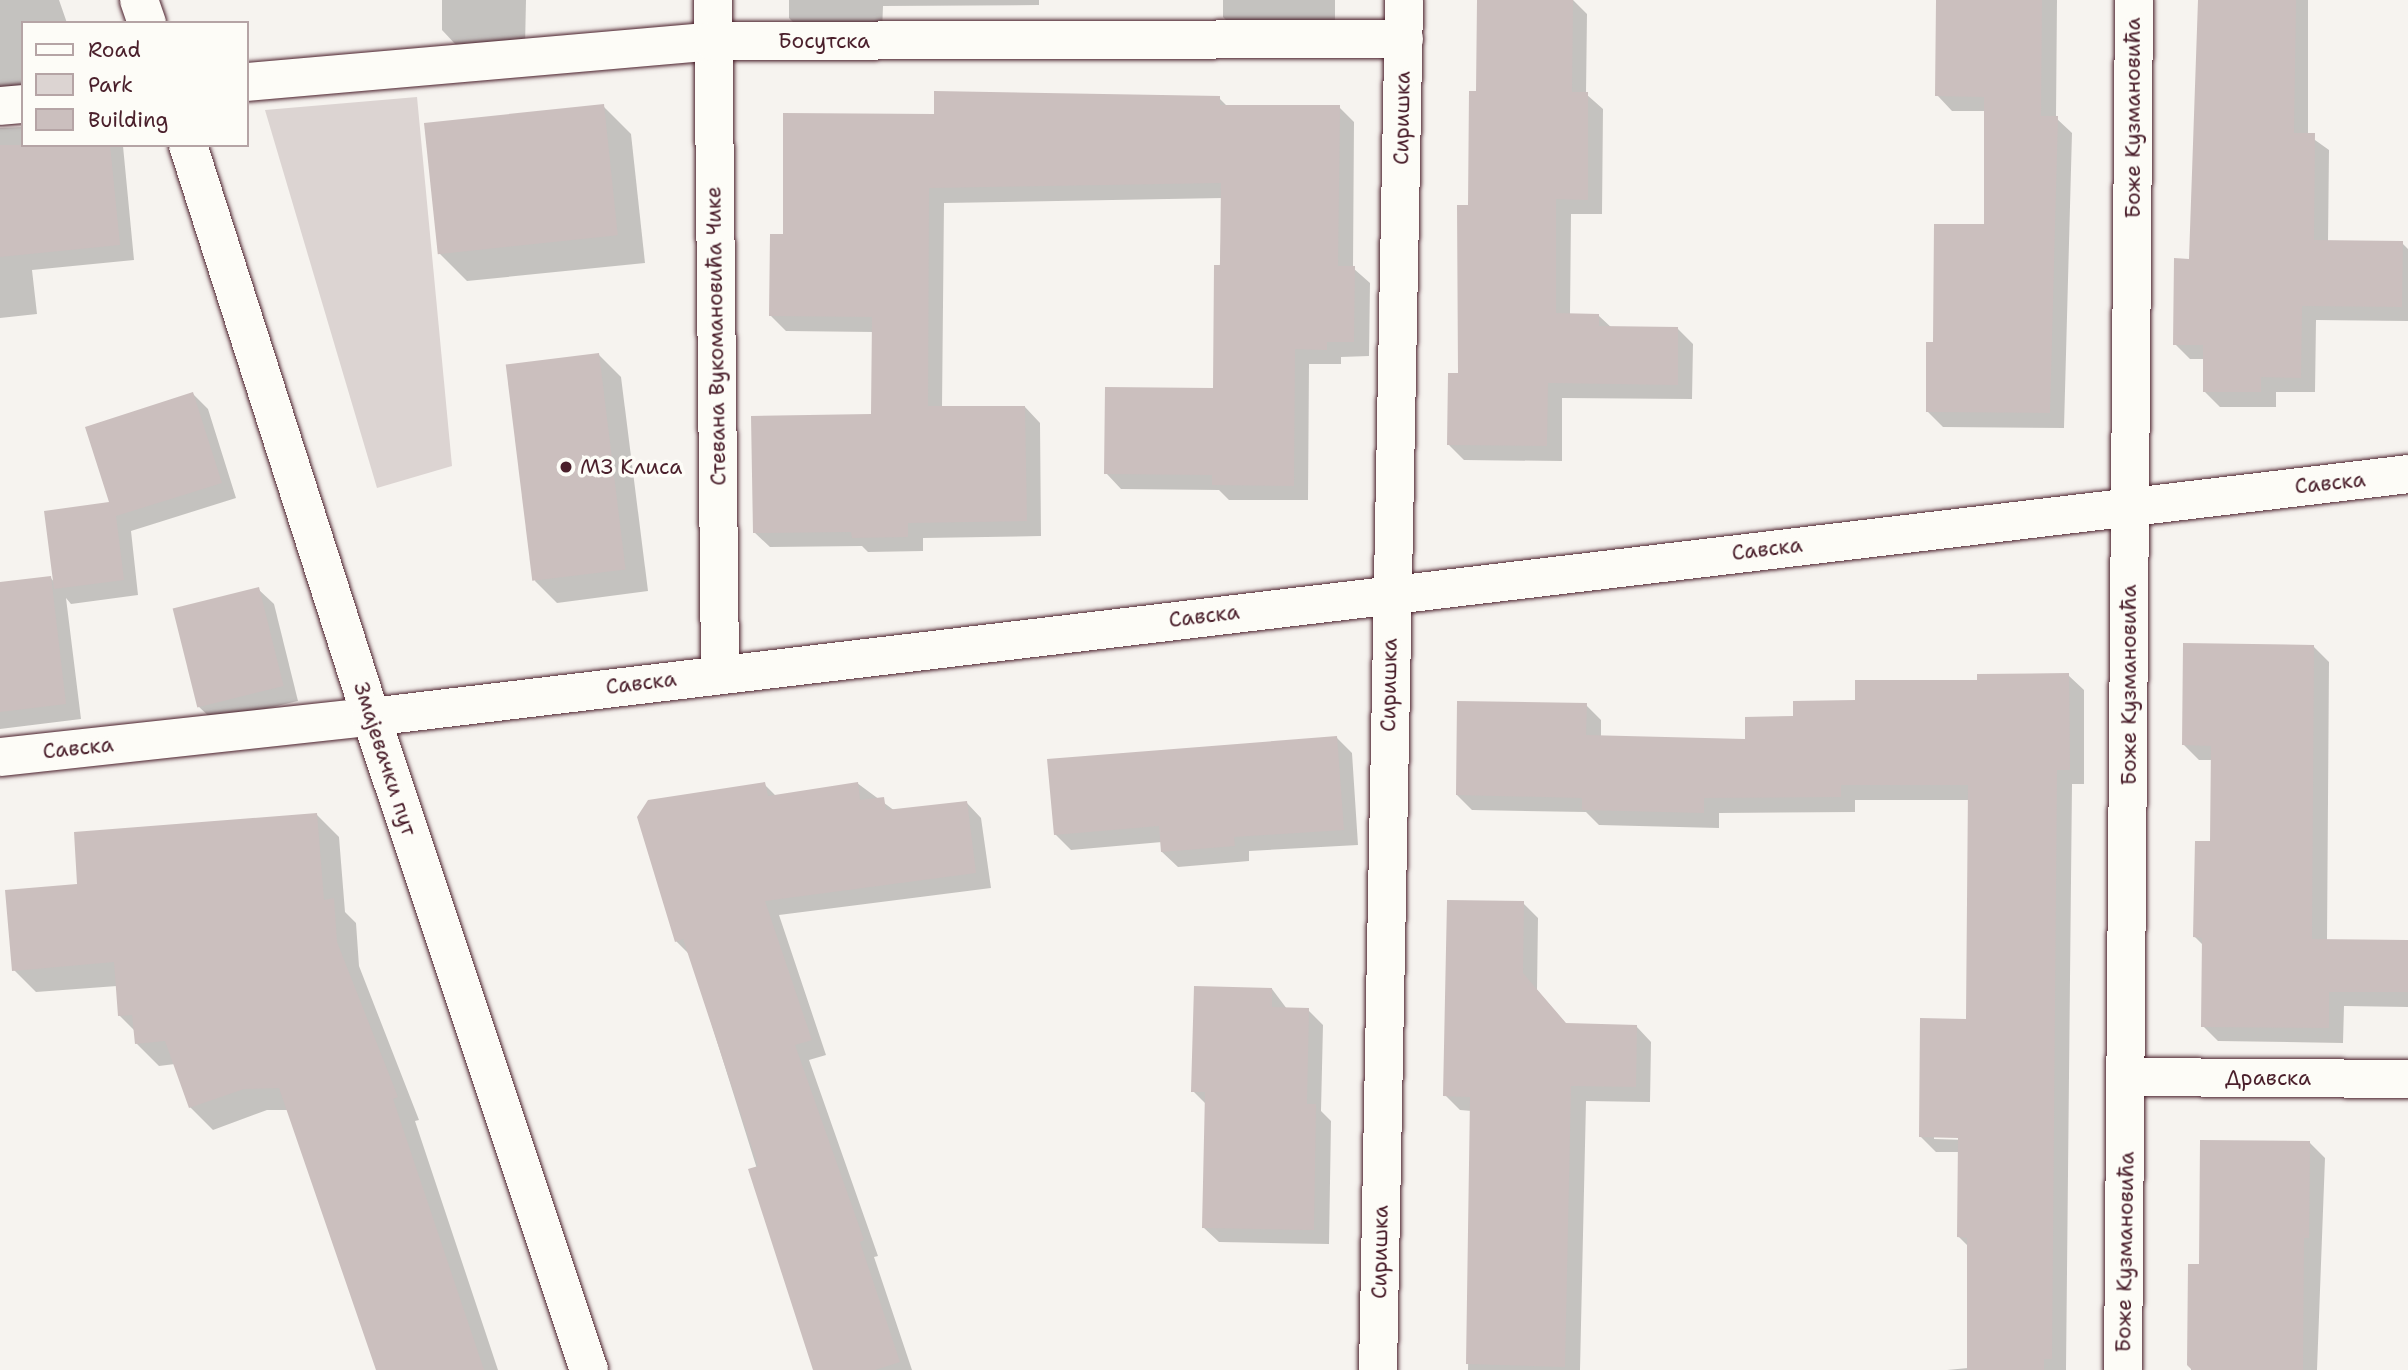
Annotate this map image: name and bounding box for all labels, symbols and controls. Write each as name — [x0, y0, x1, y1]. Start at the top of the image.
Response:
street label: Боже Кузмановића — [2120, 17, 2146, 219]
legend — [21, 21, 248, 147]
street label: Босутска — [778, 28, 870, 54]
text: Road — [88, 36, 141, 64]
text: Park — [88, 71, 133, 99]
street label: Сиришка — [1389, 71, 1415, 165]
text: Building — [88, 106, 168, 134]
street label: Стевана Вукомановића Чике — [701, 186, 731, 486]
place label: МЗ Клиса — [580, 454, 682, 480]
marker: МЗ Клиса — [558, 459, 574, 475]
street label: Савска — [2293, 467, 2367, 499]
street label: Савска — [1730, 532, 1804, 566]
street label: Боже Кузмановића — [2116, 584, 2142, 786]
street label: Савска — [1167, 599, 1241, 633]
street label: Сиришка — [1376, 638, 1402, 732]
street label: Савска — [604, 666, 678, 700]
street label: Змајевачки пут — [348, 679, 422, 839]
street label: Савска — [41, 732, 115, 764]
street label: Дравска — [2225, 1065, 2311, 1091]
street label: Боже Кузмановића — [2111, 1151, 2139, 1353]
street label: Сиришка — [1367, 1205, 1393, 1299]

